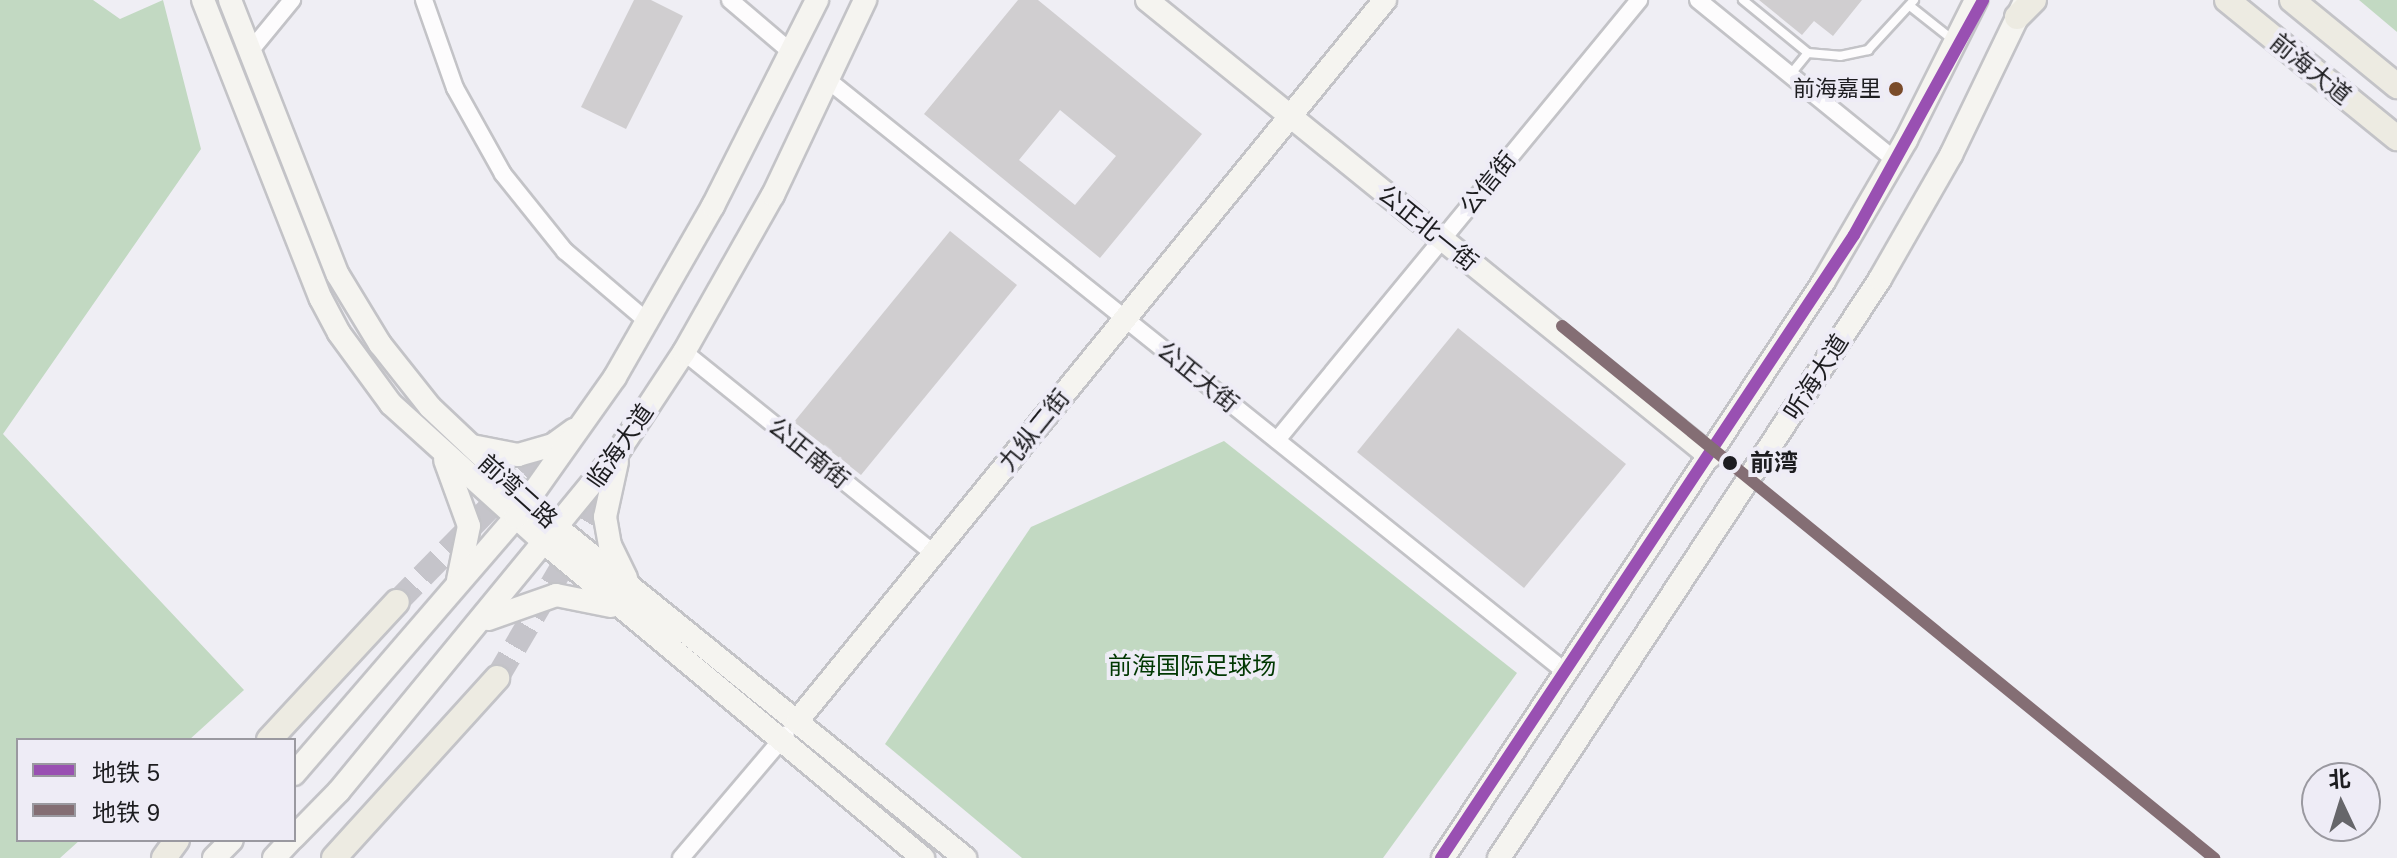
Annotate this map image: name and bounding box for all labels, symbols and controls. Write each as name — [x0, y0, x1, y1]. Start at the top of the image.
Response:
street label: 前海大道 — [2265, 28, 2357, 110]
place label: 前海嘉里 — [1793, 76, 1881, 102]
marker: 前海嘉里 — [1888, 81, 1904, 97]
street label: 公信街 — [1454, 146, 1522, 220]
street label: 公正北一街 — [1372, 179, 1484, 277]
street label: 听海大道 — [1778, 329, 1854, 425]
street label: 公正大街 — [1152, 336, 1244, 418]
street label: 九纵二街 — [993, 384, 1075, 476]
street label: 临海大道 — [581, 398, 659, 494]
street label: 公正南街 — [763, 412, 855, 494]
street label: 前湾二路 — [473, 448, 563, 534]
place label: 前湾 — [1750, 449, 1798, 477]
marker: 前湾 — [1717, 450, 1743, 476]
park label: 前海国际足球场 — [1108, 652, 1276, 680]
legend — [16, 738, 296, 842]
text: 地铁 5 — [92, 759, 160, 786]
north arrow — [2301, 762, 2381, 842]
text: 北 — [2328, 766, 2351, 793]
text: 地铁 9 — [92, 799, 160, 826]

